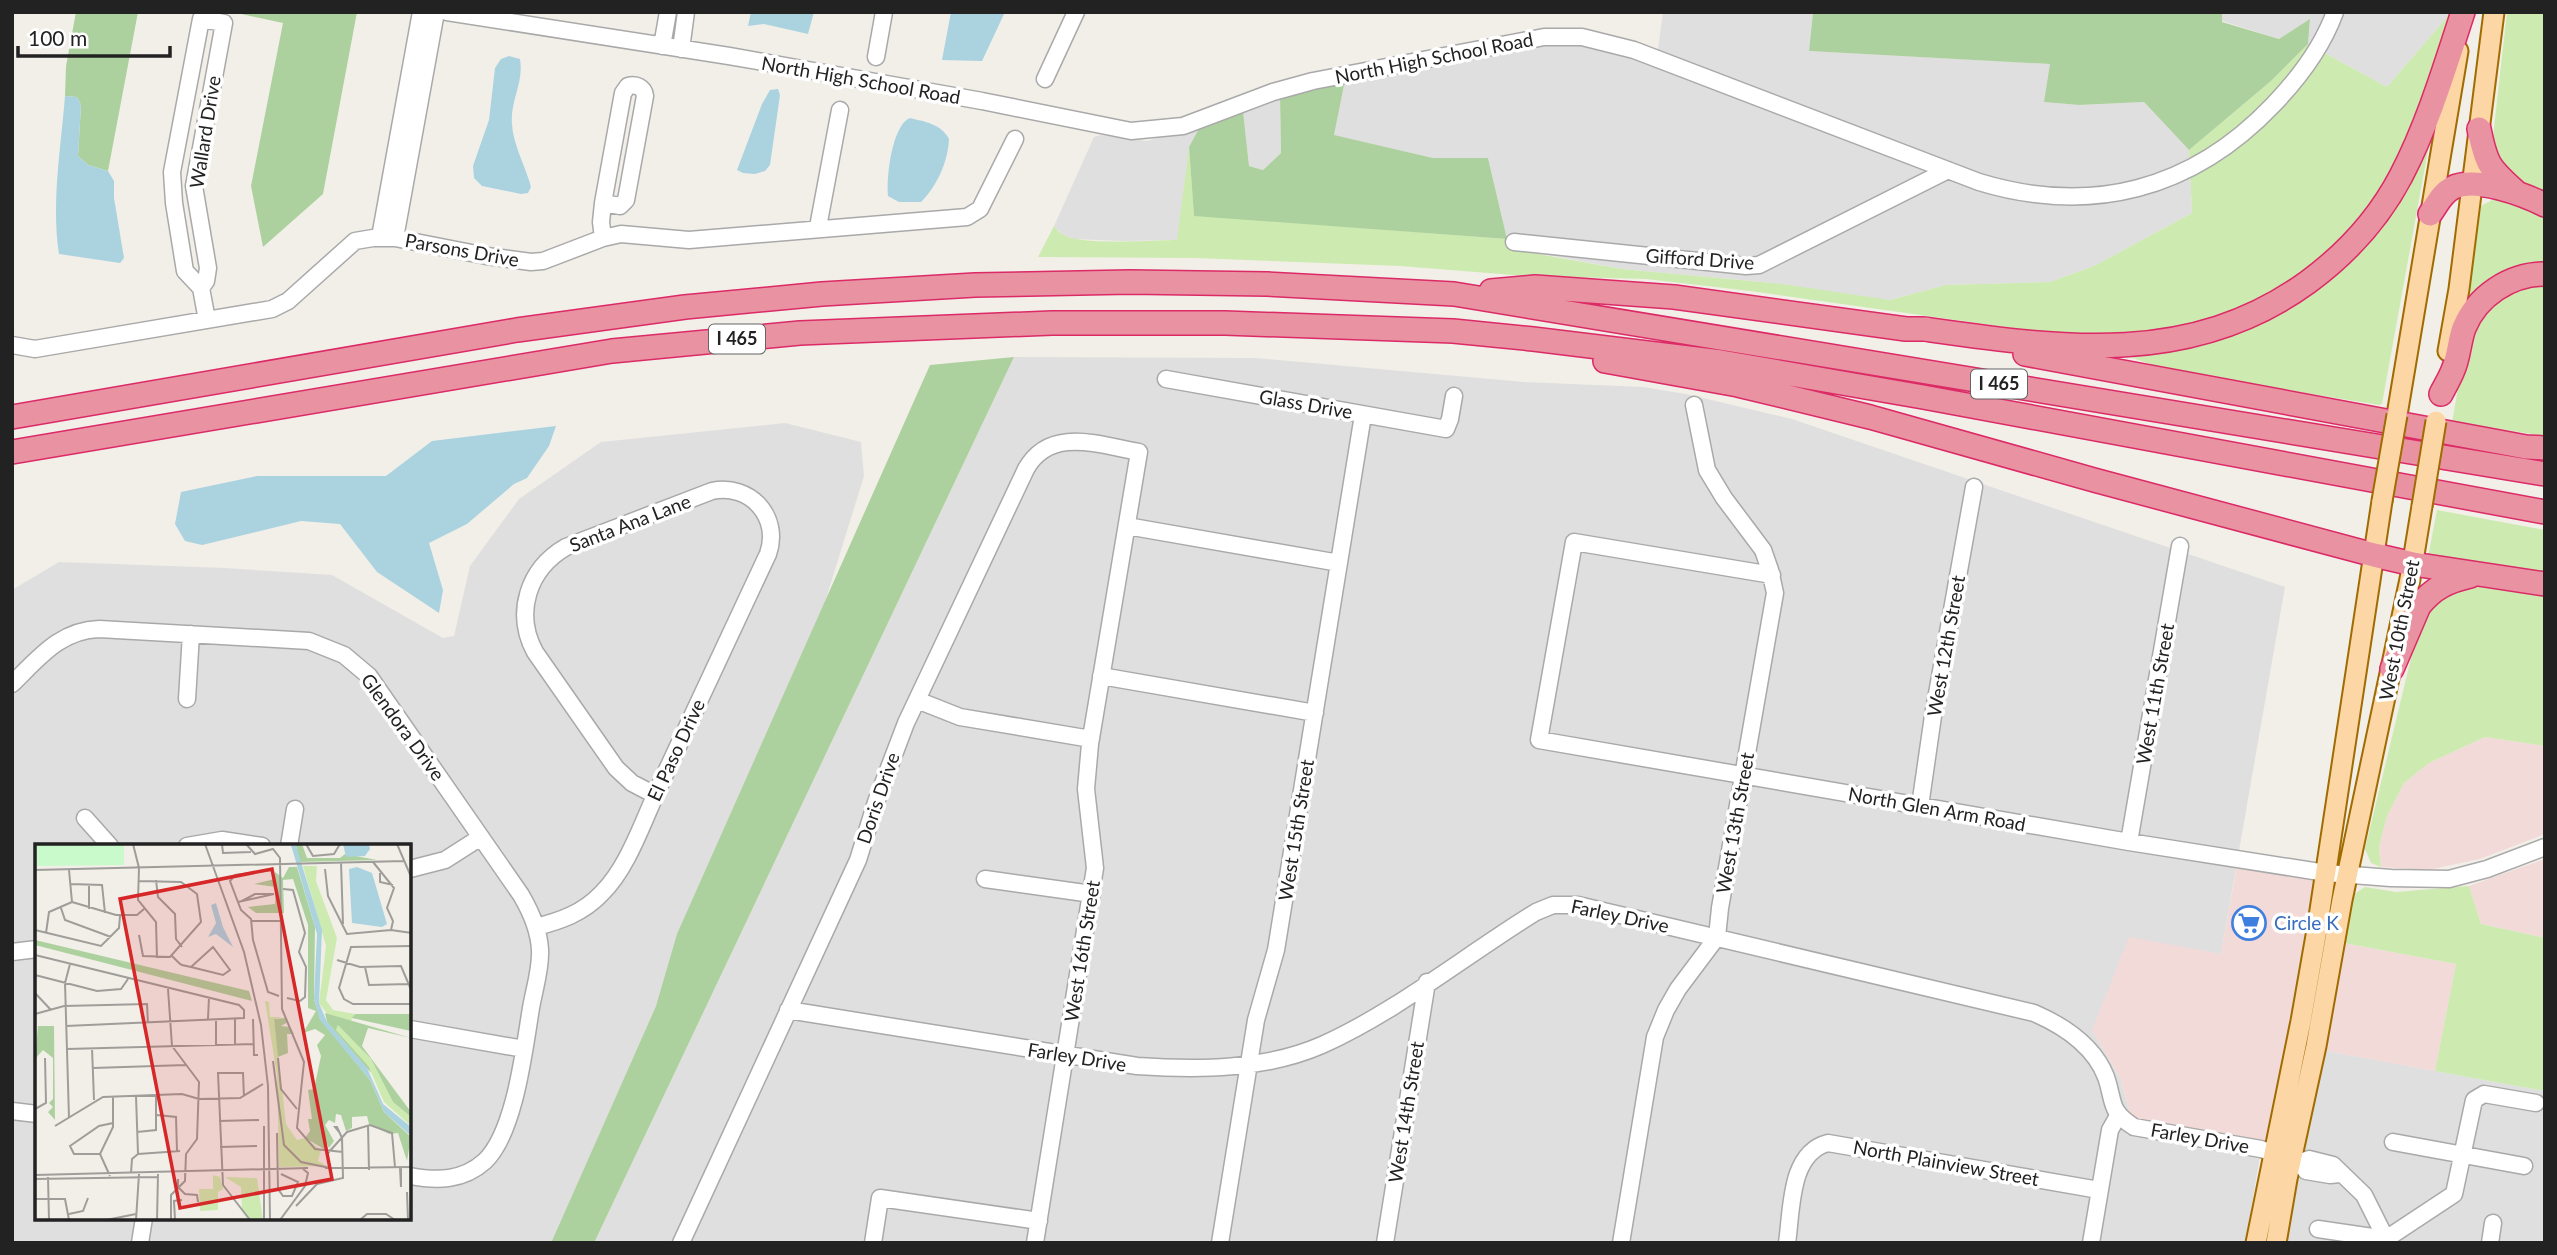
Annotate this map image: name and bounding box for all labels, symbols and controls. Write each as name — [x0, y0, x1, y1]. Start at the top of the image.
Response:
scale bar — [18, 14, 170, 58]
text: 100 m — [28, 25, 87, 50]
street label: North High School Road — [1333, 27, 1535, 88]
street label: North High School Road — [760, 51, 962, 108]
street label: Wallard Drive — [184, 74, 225, 190]
street label: Parsons Drive — [403, 228, 521, 271]
street label: Gifford Drive — [1645, 243, 1755, 274]
road number: I 465 — [709, 324, 765, 354]
road number: I 465 — [1971, 370, 2027, 398]
street label: Glass Drive — [1258, 384, 1355, 423]
street label: Santa Ana Lane — [566, 489, 694, 556]
street label: West 10th Street — [2374, 557, 2423, 702]
street label: West 12th Street — [1922, 573, 1969, 718]
street label: West 11th Street — [2131, 621, 2178, 766]
street label: Glendora Drive — [357, 669, 450, 785]
street label: El Paso Drive — [642, 695, 709, 804]
street label: Doris Drive — [851, 749, 904, 846]
street label: West 13th Street — [1711, 750, 1758, 895]
street label: West 15th Street — [1273, 757, 1318, 902]
street label: North Glen Arm Road — [1847, 782, 2028, 835]
inset map — [35, 844, 411, 1220]
street label: West 16th Street — [1059, 878, 1104, 1023]
street label: Farley Drive — [1569, 894, 1671, 937]
supermarket icon: Circle K — [2230, 904, 2268, 942]
place label: Circle K — [2274, 911, 2339, 934]
street label: Farley Drive — [1026, 1037, 1128, 1076]
street label: West 14th Street — [1383, 1039, 1428, 1184]
street label: Farley Drive — [2149, 1118, 2251, 1157]
street label: North Plainview Street — [1851, 1135, 2041, 1190]

